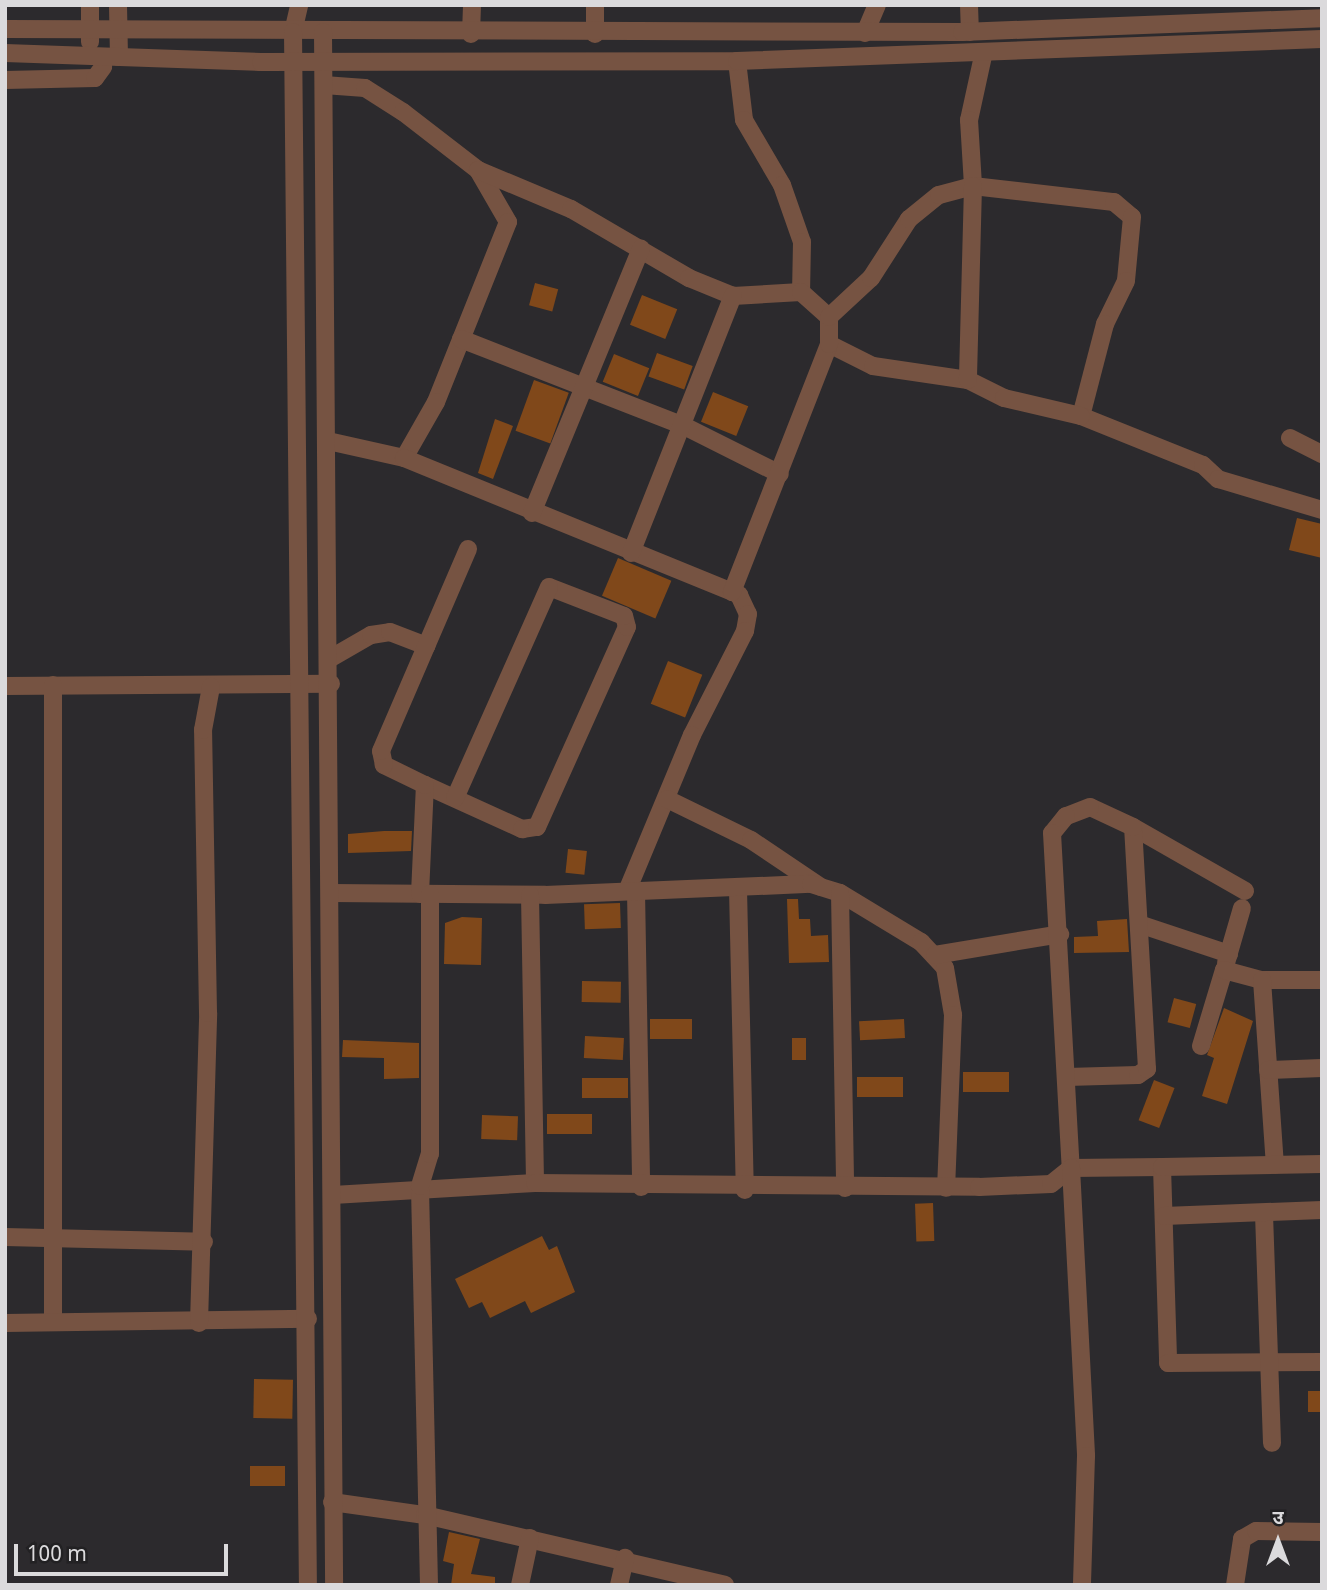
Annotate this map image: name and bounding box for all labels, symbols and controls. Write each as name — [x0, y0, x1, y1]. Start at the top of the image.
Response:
north arrow — [1243, 1506, 1313, 1576]
text: उ — [1272, 1507, 1284, 1532]
scale bar — [18, 1530, 231, 1574]
text: 100 m — [27, 1542, 87, 1570]

